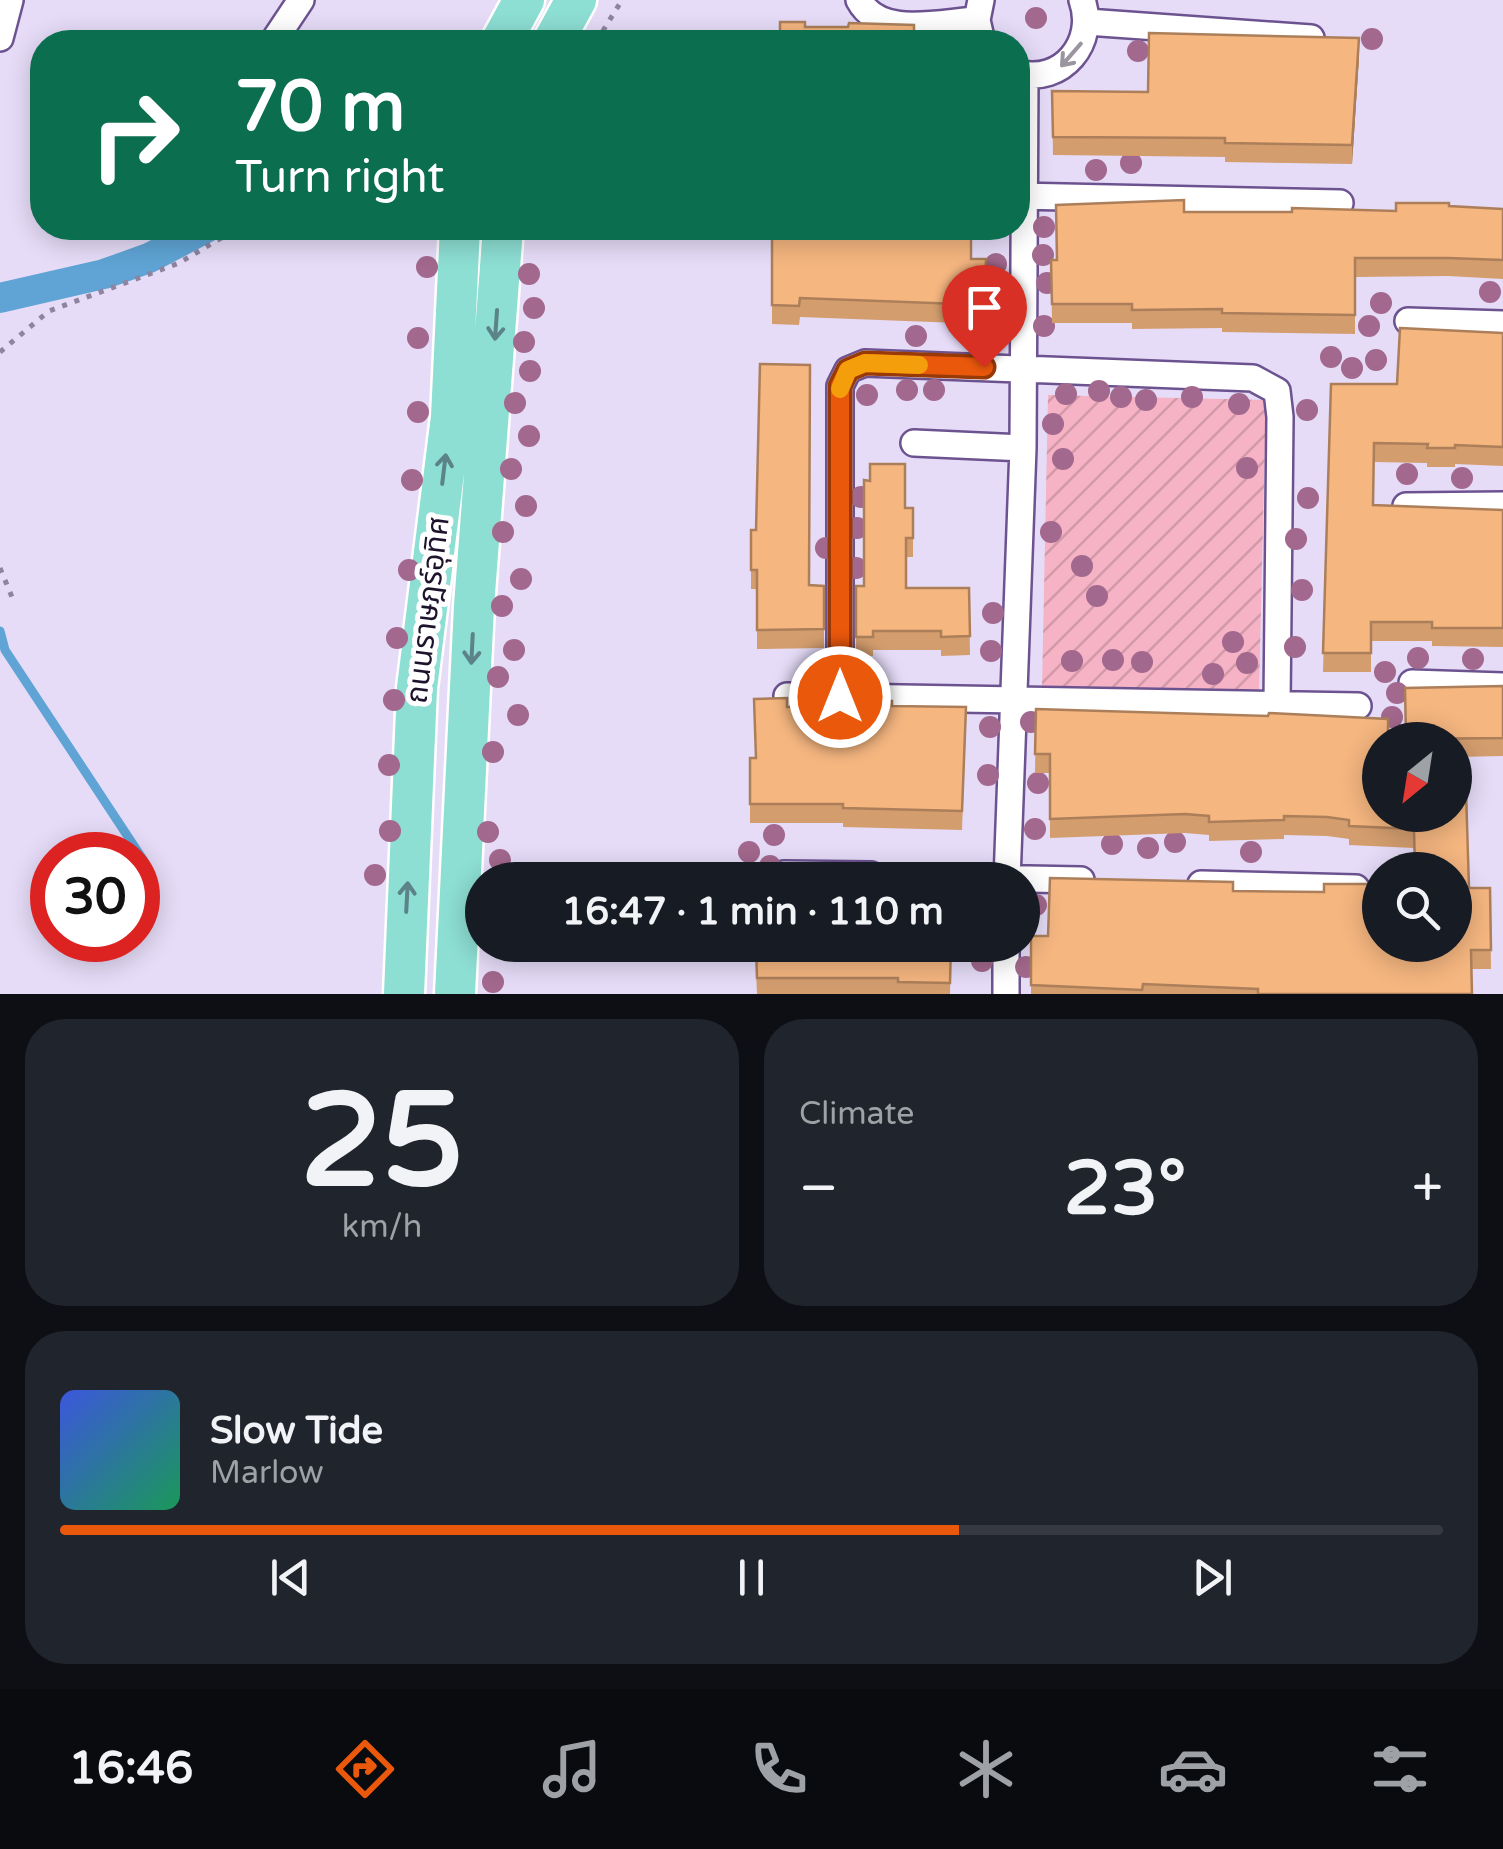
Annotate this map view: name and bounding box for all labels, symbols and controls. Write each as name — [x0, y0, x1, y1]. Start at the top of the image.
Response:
one-way arrow — [1060, 42, 1083, 67]
text: 70 m — [235, 66, 405, 150]
icon: right — [70, 70, 200, 200]
text: Turn right — [235, 151, 444, 205]
pin — [942, 265, 1027, 368]
icon: arrive — [957, 280, 1012, 335]
one-way arrow — [486, 308, 505, 340]
one-way arrow — [435, 453, 454, 485]
street label: ถนนราษฎร์อุทิศ — [398, 514, 458, 706]
one-way arrow — [462, 632, 481, 664]
position arrow — [788, 645, 892, 749]
north arrow — [1362, 722, 1472, 832]
map controls — [1362, 722, 1472, 962]
speed limit sign: 30 — [30, 832, 160, 962]
button: search — [1362, 852, 1472, 962]
one-way arrow — [398, 881, 417, 913]
text: 16:47 · 1 min · 110 m — [561, 889, 944, 935]
text: 25 — [300, 1065, 464, 1221]
text: Climate — [799, 1095, 914, 1133]
text: 23° — [1064, 1144, 1186, 1234]
text: − — [799, 1156, 838, 1222]
text: + — [1412, 1156, 1443, 1222]
text: km/h — [342, 1208, 422, 1246]
text: Slow Tide — [210, 1408, 383, 1454]
text: Marlow — [210, 1454, 324, 1492]
icon: previous — [263, 1550, 318, 1605]
icon: pause — [724, 1550, 779, 1605]
icon: next — [1185, 1550, 1240, 1605]
icon: directions — [330, 1734, 400, 1804]
icon: music — [537, 1734, 607, 1804]
icon: phone — [744, 1734, 814, 1804]
icon: climate — [951, 1734, 1021, 1804]
icon: car — [1158, 1734, 1228, 1804]
icon: filters — [1365, 1734, 1435, 1804]
text: 16:46 — [68, 1742, 193, 1796]

